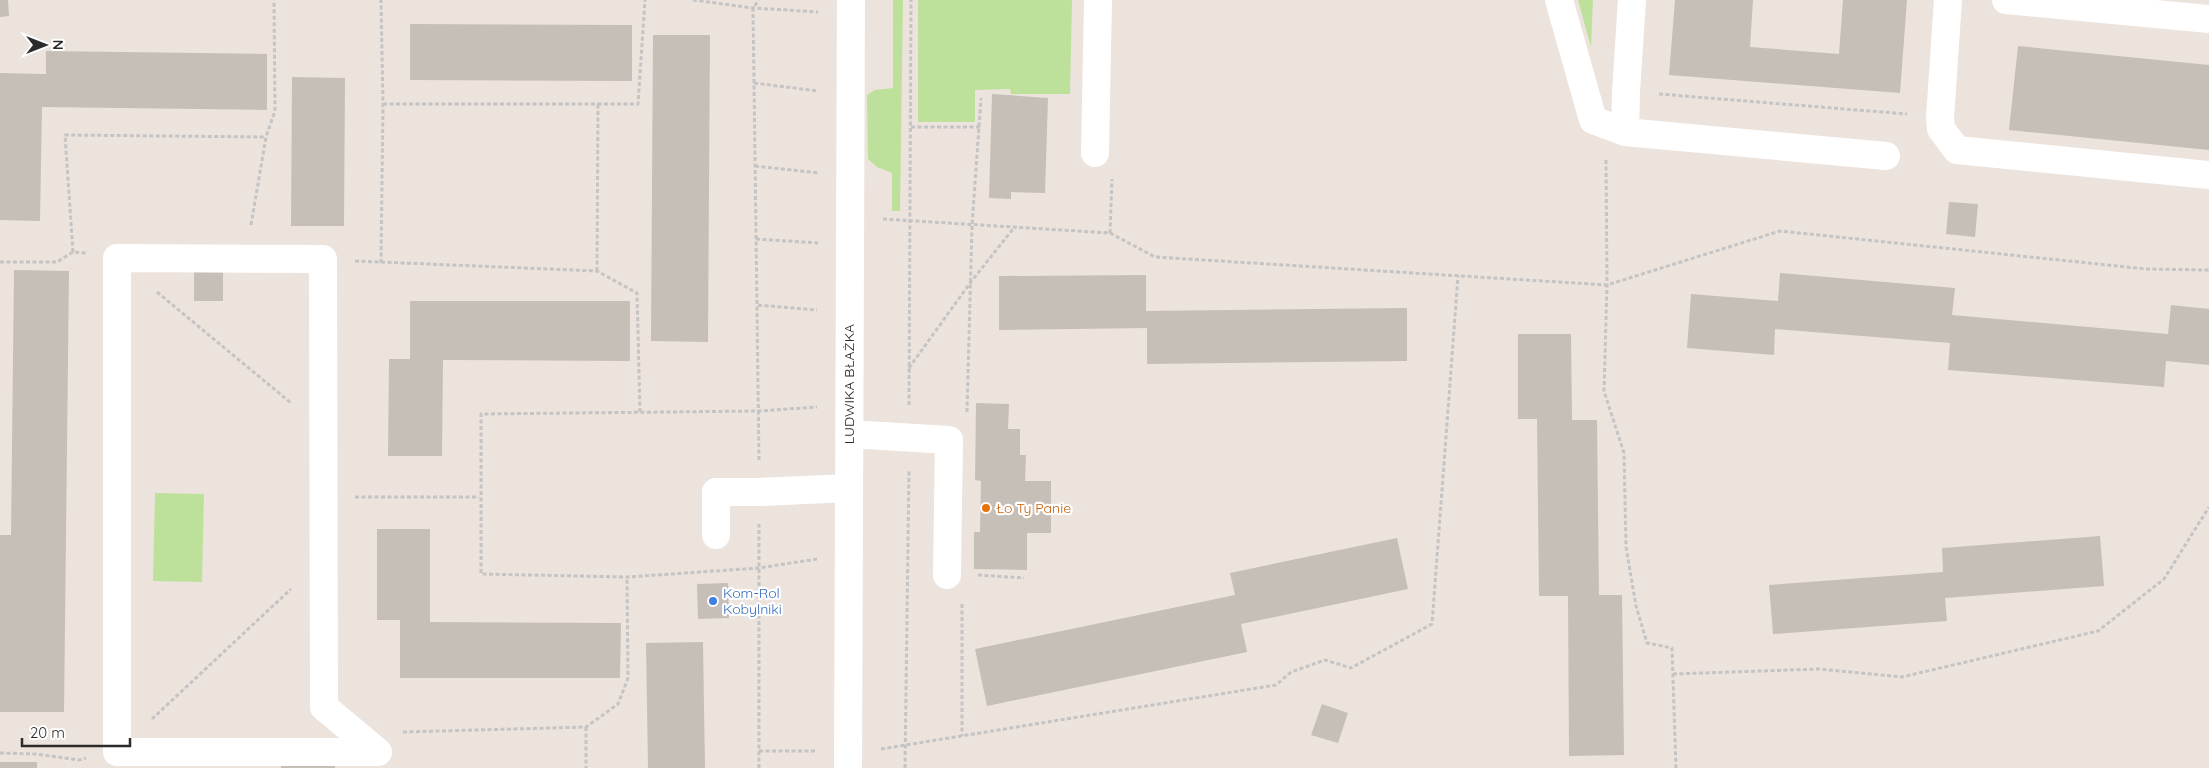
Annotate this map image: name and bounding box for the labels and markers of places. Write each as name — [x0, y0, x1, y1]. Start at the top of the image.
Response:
place label: Ło Ty Panie — [996, 499, 1071, 517]
marker: Ło Ty Panie — [980, 502, 992, 514]
place label: Kom-Rol Kobylniki — [723, 584, 782, 618]
marker: Kom-Rol Kobylniki — [707, 595, 719, 607]

